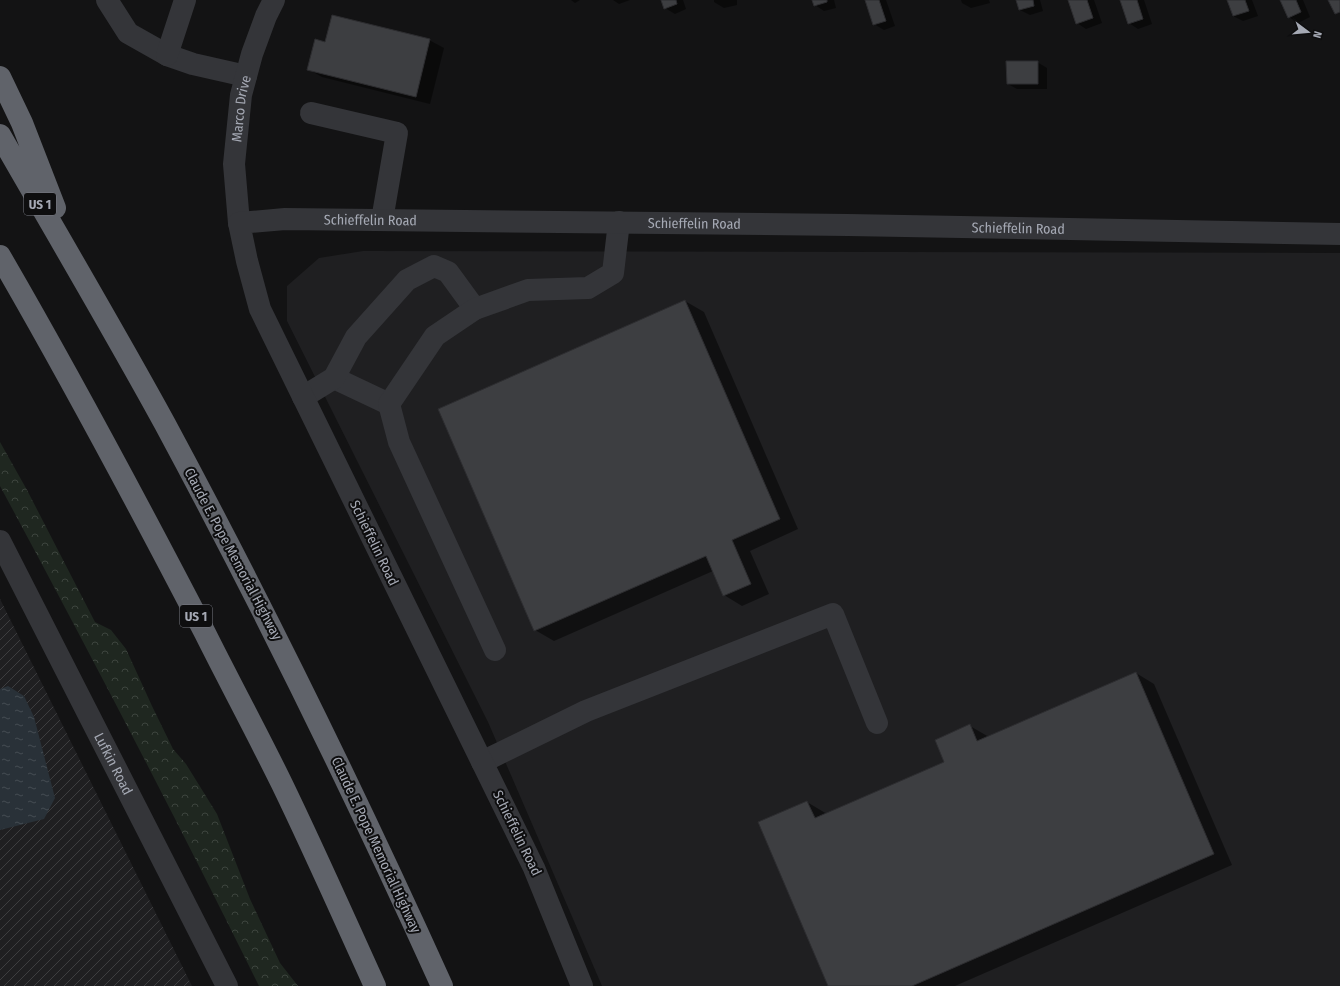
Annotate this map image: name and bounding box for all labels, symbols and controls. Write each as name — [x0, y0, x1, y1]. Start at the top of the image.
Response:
north arrow — [1288, 12, 1328, 52]
text: N — [1310, 30, 1324, 40]
street label: Marco Drive — [228, 73, 254, 143]
road number: US 1 — [24, 193, 56, 215]
street label: Schieffelin Road — [324, 211, 417, 229]
street label: Schieffelin Road — [648, 214, 741, 232]
street label: Schieffelin Road — [972, 219, 1065, 237]
street label: Claude E. Pope Memorial Highway — [180, 465, 286, 644]
street label: Schieffelin Road — [346, 497, 402, 589]
road number: US 1 — [180, 605, 212, 627]
street label: Lufkin Road — [91, 730, 136, 798]
street label: Claude E. Pope Memorial Highway — [328, 754, 425, 936]
street label: Schieffelin Road — [489, 787, 545, 879]

